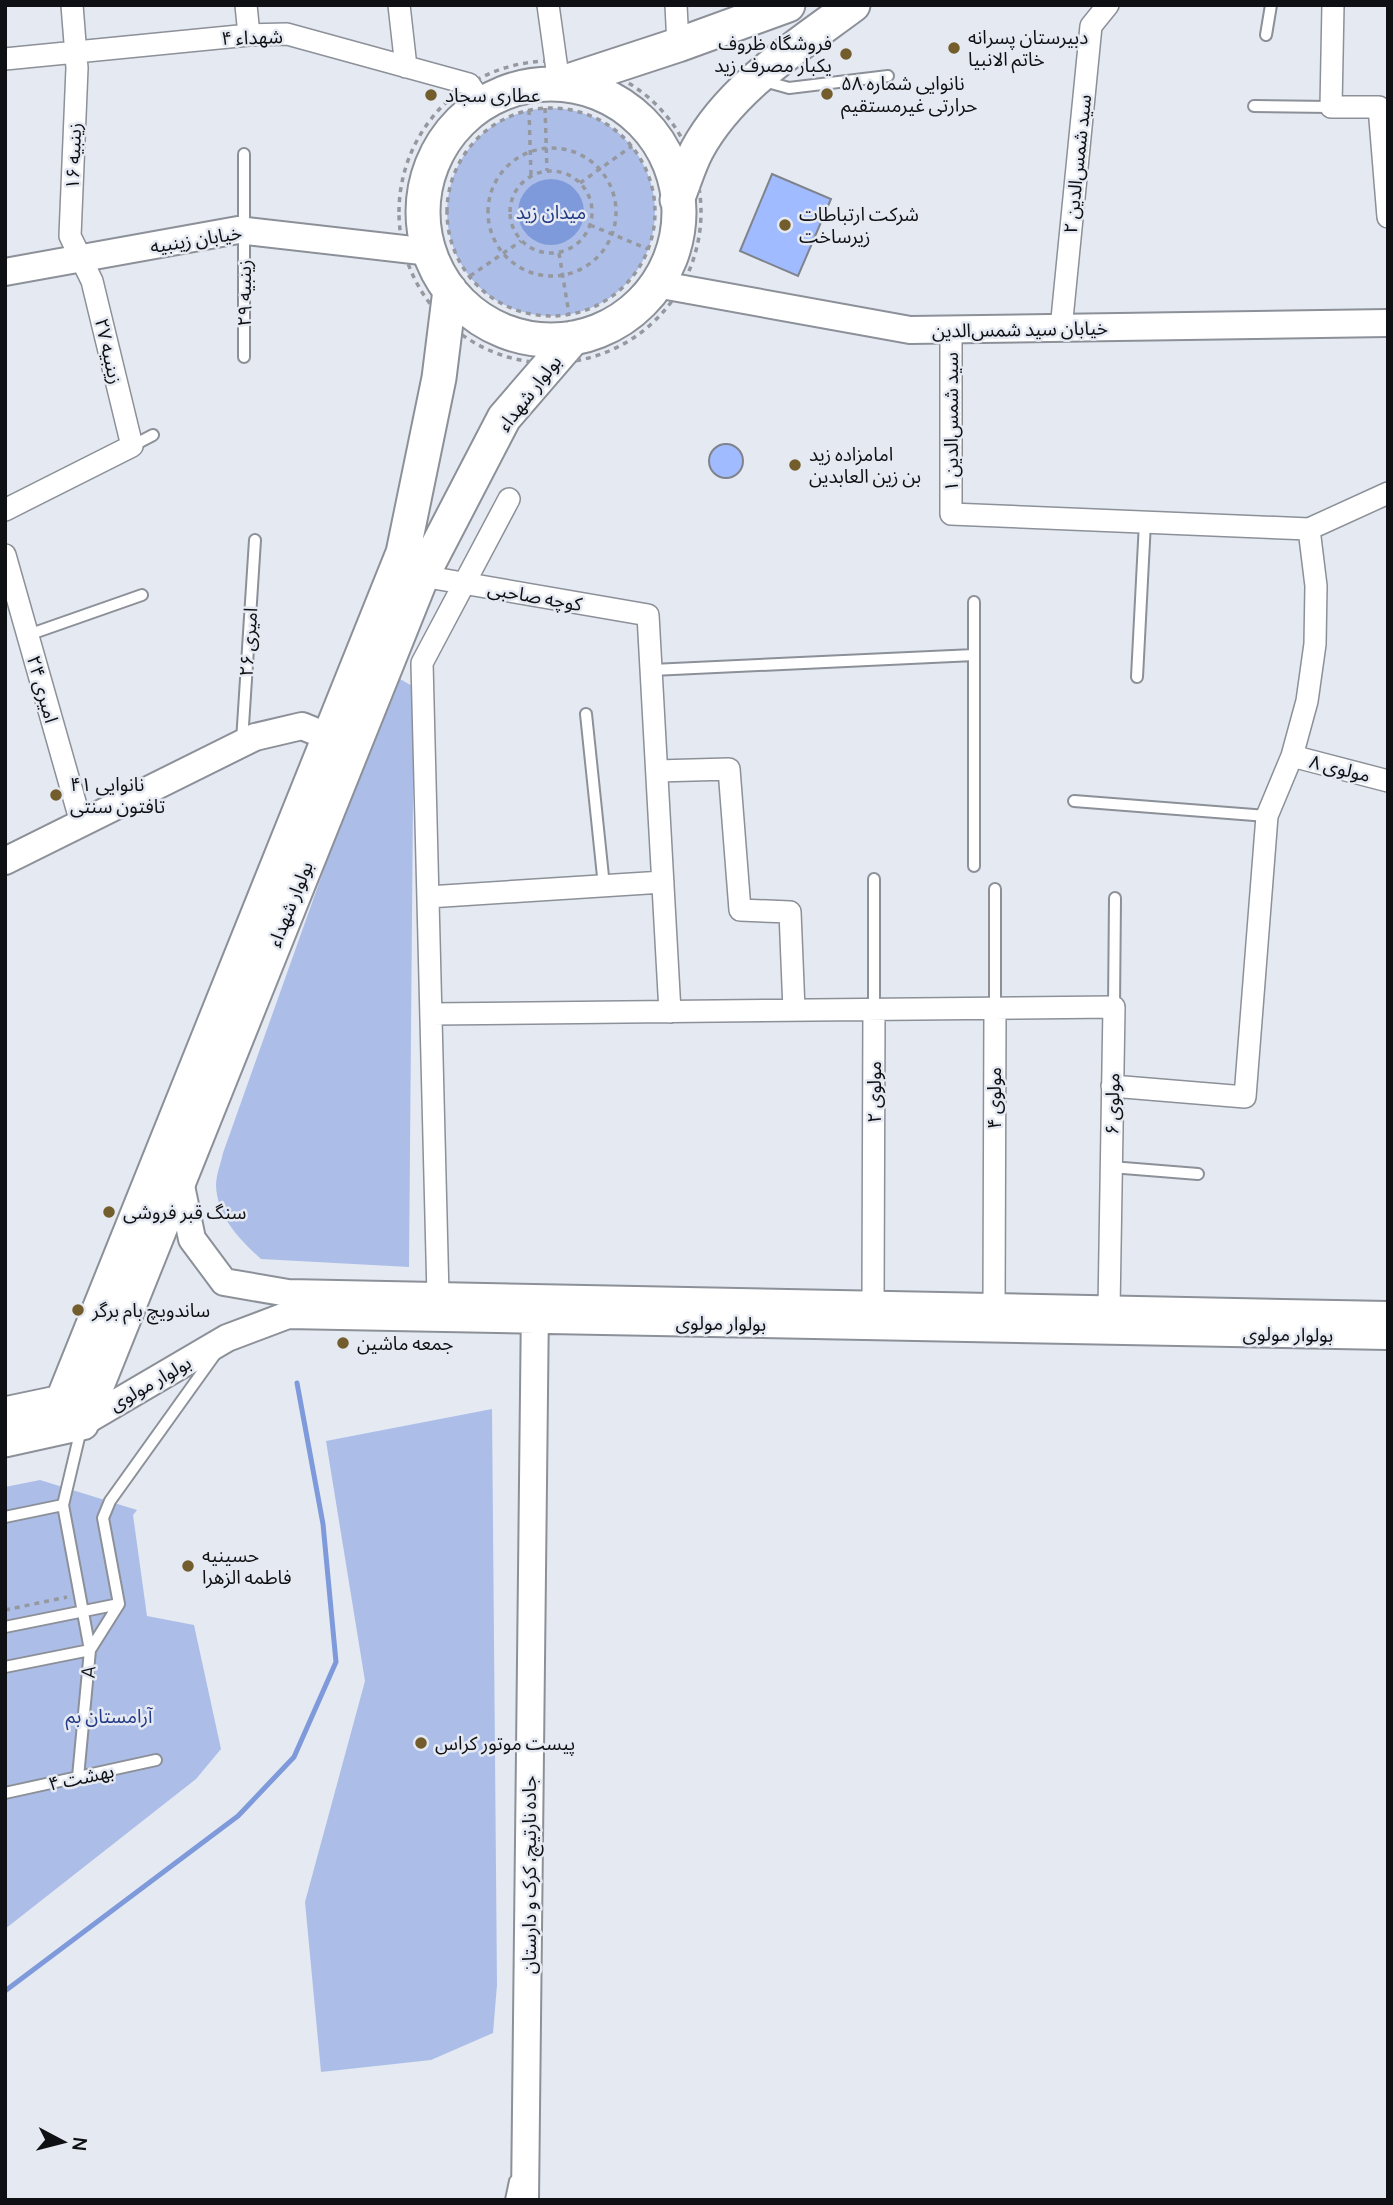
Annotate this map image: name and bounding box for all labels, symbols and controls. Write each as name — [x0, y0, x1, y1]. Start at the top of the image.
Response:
street label: شهداء ۴ — [221, 23, 283, 51]
place label: دبیرستان پسرانه خاتم الانبیا — [968, 24, 1088, 74]
place label: فروشگاه ظروف یکبار مصرف زید — [714, 30, 832, 78]
marker: دبیرستان پسرانه خاتم الانبیا — [946, 40, 962, 56]
marker: فروشگاه ظروف یکبار مصرف زید — [838, 46, 854, 62]
place label: نانوایی شماره ۵۸ حرارتی غیرمستقیم — [841, 70, 977, 120]
place label: عطاری سجاد — [445, 82, 540, 108]
marker: نانوایی شماره ۵۸ حرارتی غیرمستقیم — [819, 86, 835, 102]
marker: عطاری سجاد — [423, 87, 439, 103]
street label: سید شمس‌الدین ۲ — [1057, 93, 1097, 235]
street label: زینبیه ۱۶ — [59, 122, 87, 190]
park label: میدان زید — [516, 199, 586, 225]
place label: شرکت ارتباطات زیرساخت — [799, 201, 919, 249]
marker: شرکت ارتباطات زیرساخت — [777, 217, 793, 233]
street label: خیابان زینبیه — [148, 219, 244, 259]
street label: زینبیه ۲۹ — [231, 260, 257, 327]
street label: خیابان سید شمس‌الدین — [932, 314, 1108, 344]
street label: زینبیه ۲۷ — [89, 315, 129, 387]
street label: بولوار شهداء — [491, 349, 567, 437]
street label: سید شمس‌الدین ۱ — [938, 352, 964, 492]
place label: امامزاده زید بن زین العابدین — [809, 441, 921, 489]
marker: امامزاده زید بن زین العابدین — [787, 457, 803, 473]
street label: کوچه صاحبی — [486, 575, 585, 617]
street label: امیری ۲۶ — [233, 607, 263, 677]
street label: امیری ۲۴ — [21, 652, 65, 726]
street label: مولوی ۸ — [1307, 748, 1373, 788]
place label: نانوایی ۴۱ تافتون سنتی — [70, 771, 165, 819]
marker: نانوایی ۴۱ تافتون سنتی — [48, 787, 64, 803]
street label: بولوار شهداء — [261, 857, 319, 951]
street label: مولوی ۲ — [861, 1061, 887, 1123]
street label: مولوی ۴ — [981, 1067, 1007, 1129]
street label: مولوی ۶ — [1098, 1073, 1126, 1135]
place label: سنگ قبر فروشی — [123, 1199, 246, 1225]
marker: سنگ قبر فروشی — [101, 1204, 117, 1220]
place label: ساندویچ بام برگر — [91, 1297, 210, 1325]
marker: ساندویچ بام برگر — [70, 1302, 86, 1318]
street label: بولوار مولوی — [675, 1309, 767, 1337]
street label: بولوار مولوی — [1242, 1320, 1334, 1348]
place label: جمعه ماشین — [357, 1330, 453, 1356]
marker: جمعه ماشین — [335, 1335, 351, 1351]
street label: بولوار مولوی — [104, 1349, 196, 1417]
place label: حسینیه فاطمه الزهرا — [202, 1542, 292, 1590]
marker: حسینیه فاطمه الزهرا — [180, 1558, 196, 1574]
street label: A — [75, 1665, 101, 1679]
park label: آرامستان بم — [66, 1703, 154, 1731]
place label: پیست موتور کراس — [435, 1730, 575, 1756]
marker: پیست موتور کراس — [413, 1735, 429, 1751]
street label: بهشت ۴ — [46, 1757, 116, 1797]
street label: جاده نارتیچ، کرک و دارستان — [516, 1776, 544, 1974]
north arrow — [28, 2107, 98, 2177]
text: N — [66, 2136, 94, 2152]

